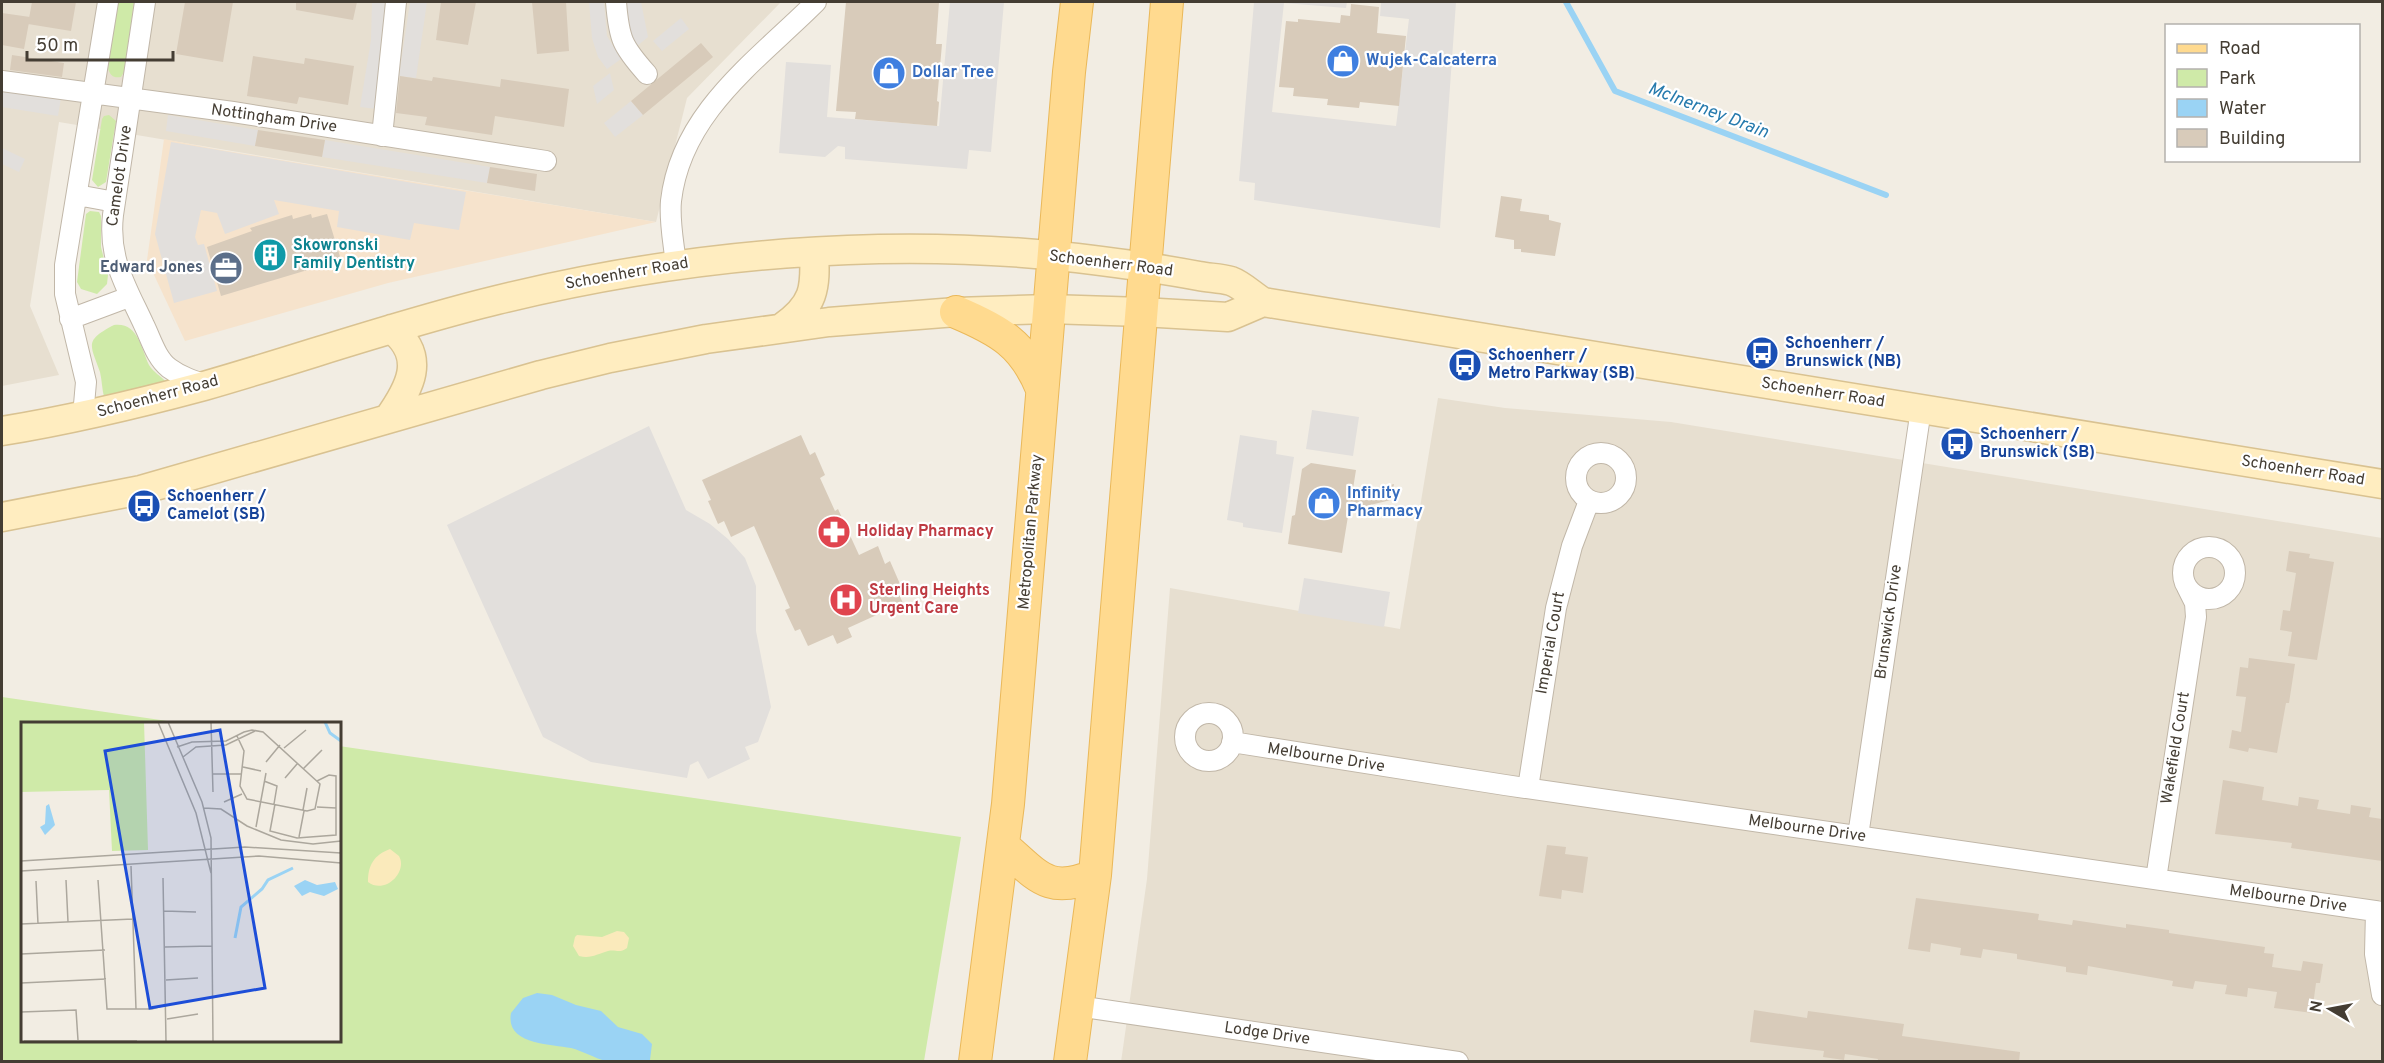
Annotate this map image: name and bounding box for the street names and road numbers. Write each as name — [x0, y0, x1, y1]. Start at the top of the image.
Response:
street label: Nottingham Drive — [210, 100, 338, 138]
street label: Camelot Drive — [103, 124, 137, 228]
street label: Schoenherr Road — [1048, 246, 1174, 282]
street label: Schoenherr Road — [564, 253, 690, 295]
street label: Schoenherr Road — [95, 371, 221, 423]
street label: Schoenherr Road — [1760, 373, 1886, 413]
street label: Schoenherr Road — [2240, 451, 2366, 491]
street label: Metropolitan Parkway — [1014, 453, 1048, 611]
street label: Brunswick Drive — [1871, 563, 1907, 681]
street label: Imperial Court — [1532, 590, 1570, 696]
street label: Wakefield Court — [2157, 690, 2195, 806]
street label: Melbourne Drive — [1266, 739, 1386, 777]
street label: Melbourne Drive — [1747, 811, 1867, 847]
street label: Melbourne Drive — [2228, 881, 2348, 917]
street label: Lodge Drive — [1223, 1018, 1311, 1050]

